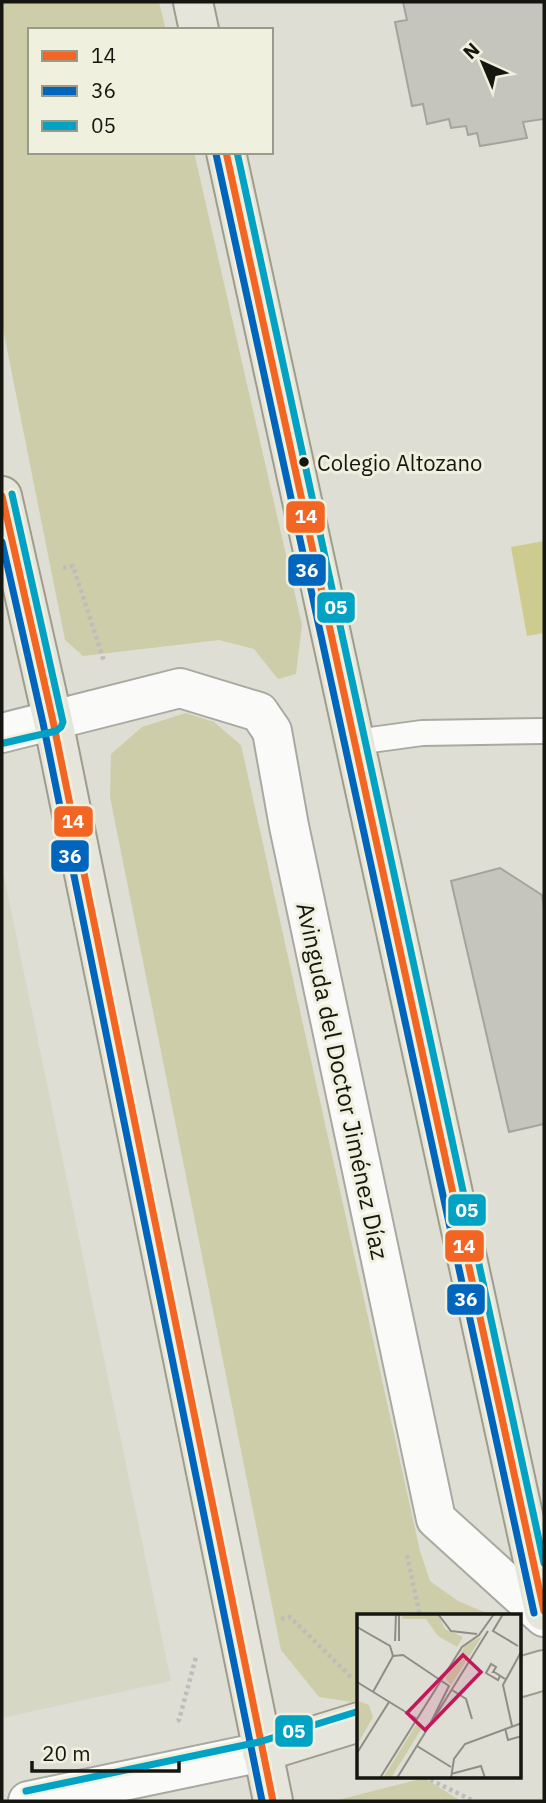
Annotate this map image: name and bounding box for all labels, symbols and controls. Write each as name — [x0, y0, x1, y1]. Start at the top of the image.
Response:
legend — [28, 28, 273, 154]
north arrow — [448, 28, 518, 98]
text: N — [458, 37, 484, 64]
text: 14 — [91, 41, 116, 69]
text: 36 — [91, 76, 116, 104]
text: 05 — [91, 111, 116, 139]
place label: Colegio Altozano — [317, 448, 482, 477]
marker: Colegio Altozano — [297, 455, 311, 469]
line badge: 14 — [285, 500, 326, 534]
text: 14 — [295, 504, 317, 528]
line badge: 36 — [287, 553, 327, 587]
text: 36 — [296, 558, 318, 582]
line badge: 05 — [316, 591, 356, 624]
text: 05 — [325, 595, 347, 619]
line badge: 14 — [53, 805, 94, 838]
text: 14 — [62, 809, 84, 833]
line badge: 36 — [50, 839, 90, 873]
text: 36 — [59, 844, 81, 868]
street label: Avinguda del Doctor Jiménez Díaz — [290, 900, 396, 1262]
line badge: 05 — [447, 1193, 487, 1227]
text: 05 — [456, 1198, 478, 1222]
line badge: 14 — [444, 1229, 485, 1263]
text: 14 — [453, 1234, 475, 1258]
line badge: 36 — [446, 1283, 486, 1316]
text: 36 — [455, 1287, 477, 1311]
inset map — [357, 1614, 522, 1778]
line badge: 05 — [274, 1714, 314, 1748]
text: 05 — [283, 1719, 305, 1743]
scale bar — [32, 1730, 178, 1774]
text: 20 m — [42, 1739, 91, 1767]

